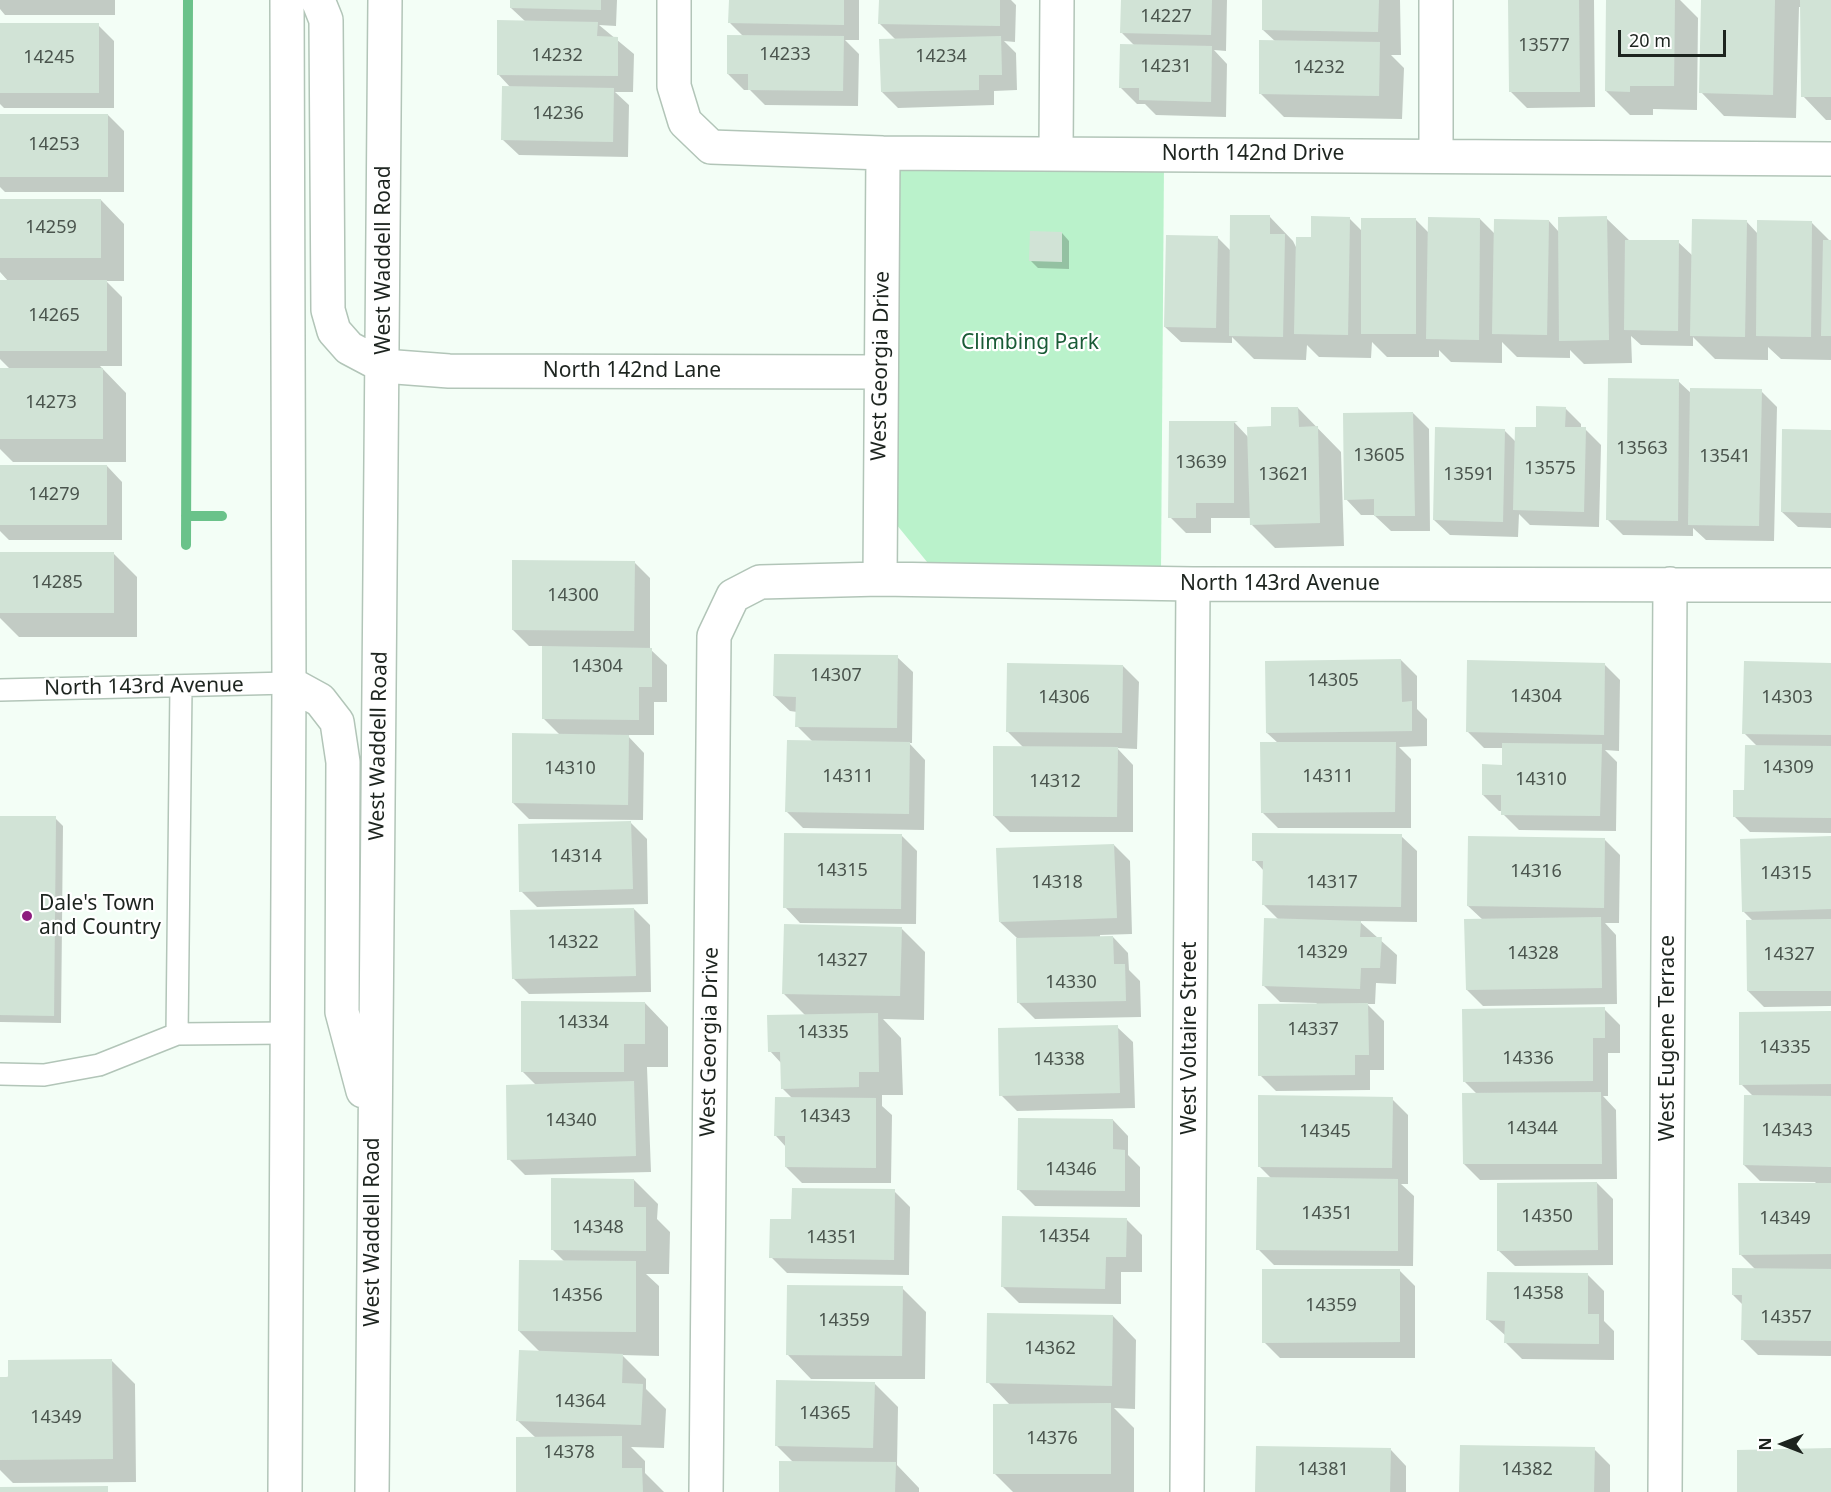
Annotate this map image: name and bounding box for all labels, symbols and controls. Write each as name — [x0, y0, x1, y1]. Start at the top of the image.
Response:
house number: 14227 — [1140, 6, 1192, 28]
scale bar — [1621, 18, 1729, 56]
text: 20 m — [1629, 28, 1671, 52]
house number: 13577 — [1518, 35, 1570, 57]
house number: 14233 — [759, 44, 811, 66]
house number: 14232 — [531, 45, 583, 67]
house number: 14234 — [915, 46, 967, 68]
house number: 14245 — [23, 47, 75, 69]
house number: 14231 — [1140, 56, 1192, 78]
house number: 14232 — [1293, 57, 1345, 79]
house number: 14236 — [532, 103, 584, 125]
house number: 14253 — [28, 134, 80, 156]
street label: North 142nd Drive — [1162, 141, 1344, 167]
street label: West Waddell Road — [371, 165, 397, 355]
house number: 14259 — [25, 217, 77, 239]
street label: West Georgia Drive — [867, 271, 895, 461]
house number: 14265 — [28, 305, 80, 327]
park label: Climbing Park — [961, 330, 1099, 356]
street label: North 142nd Lane — [543, 358, 721, 384]
house number: 14273 — [25, 392, 77, 414]
house number: 13563 — [1616, 438, 1668, 460]
house number: 13605 — [1353, 445, 1405, 467]
house number: 13541 — [1699, 446, 1751, 468]
house number: 13639 — [1175, 452, 1227, 474]
house number: 13575 — [1524, 458, 1576, 480]
house number: 13621 — [1258, 464, 1310, 486]
house number: 13591 — [1443, 464, 1495, 486]
house number: 14279 — [28, 484, 80, 506]
street label: North 143rd Avenue — [1180, 571, 1380, 597]
house number: 14285 — [31, 572, 83, 594]
house number: 14300 — [547, 585, 599, 607]
street label: West Waddell Road — [365, 651, 393, 841]
house number: 14304 — [571, 656, 623, 678]
house number: 14307 — [810, 665, 862, 687]
house number: 14305 — [1307, 670, 1359, 692]
street label: North 143rd Avenue — [44, 673, 244, 701]
house number: 14304 — [1510, 686, 1562, 708]
house number: 14306 — [1038, 687, 1090, 709]
house number: 14303 — [1761, 687, 1813, 709]
house number: 14309 — [1762, 757, 1814, 779]
house number: 14310 — [544, 758, 596, 780]
house number: 14311 — [822, 766, 874, 788]
house number: 14311 — [1302, 766, 1354, 788]
house number: 14310 — [1515, 769, 1567, 791]
house number: 14312 — [1029, 771, 1081, 793]
house number: 14314 — [550, 846, 602, 868]
house number: 14315 — [816, 860, 868, 882]
house number: 14316 — [1510, 861, 1562, 883]
house number: 14315 — [1760, 863, 1812, 885]
house number: 14318 — [1031, 872, 1083, 894]
house number: 14317 — [1306, 872, 1358, 894]
place label: Dale's Town and Country — [39, 891, 161, 941]
marker: Dale's Town and Country — [20, 909, 34, 923]
house number: 14322 — [547, 932, 599, 954]
street label: West Eugene Terrace — [1655, 935, 1681, 1141]
street label: West Voltaire Street — [1177, 941, 1203, 1135]
house number: 14329 — [1296, 942, 1348, 964]
house number: 14328 — [1507, 943, 1559, 965]
house number: 14327 — [1763, 944, 1815, 966]
street label: West Georgia Drive — [696, 947, 724, 1137]
house number: 14327 — [816, 950, 868, 972]
house number: 14330 — [1045, 972, 1097, 994]
house number: 14334 — [557, 1012, 609, 1034]
house number: 14337 — [1287, 1019, 1339, 1041]
house number: 14335 — [797, 1022, 849, 1044]
house number: 14335 — [1759, 1037, 1811, 1059]
house number: 14336 — [1502, 1048, 1554, 1070]
house number: 14338 — [1033, 1049, 1085, 1071]
house number: 14343 — [799, 1106, 851, 1128]
house number: 14340 — [545, 1110, 597, 1132]
house number: 14344 — [1506, 1118, 1558, 1140]
house number: 14343 — [1761, 1120, 1813, 1142]
house number: 14345 — [1299, 1121, 1351, 1143]
street label: West Waddell Road — [360, 1137, 386, 1327]
house number: 14346 — [1045, 1159, 1097, 1181]
house number: 14351 — [1301, 1203, 1353, 1225]
house number: 14350 — [1521, 1206, 1573, 1228]
house number: 14349 — [1759, 1208, 1811, 1230]
house number: 14348 — [572, 1217, 624, 1239]
house number: 14354 — [1038, 1226, 1090, 1248]
house number: 14351 — [806, 1227, 858, 1249]
house number: 14358 — [1512, 1283, 1564, 1305]
house number: 14356 — [551, 1285, 603, 1307]
house number: 14359 — [1305, 1295, 1357, 1317]
house number: 14357 — [1760, 1307, 1812, 1329]
house number: 14359 — [818, 1310, 870, 1332]
house number: 14362 — [1024, 1338, 1076, 1360]
house number: 14364 — [554, 1391, 606, 1413]
house number: 14365 — [799, 1403, 851, 1425]
house number: 14349 — [30, 1407, 82, 1429]
north arrow — [1753, 1414, 1813, 1474]
house number: 14376 — [1026, 1428, 1078, 1450]
text: N — [1754, 1438, 1776, 1451]
house number: 14378 — [543, 1442, 595, 1464]
house number: 14381 — [1297, 1459, 1349, 1481]
house number: 14382 — [1501, 1459, 1553, 1481]

